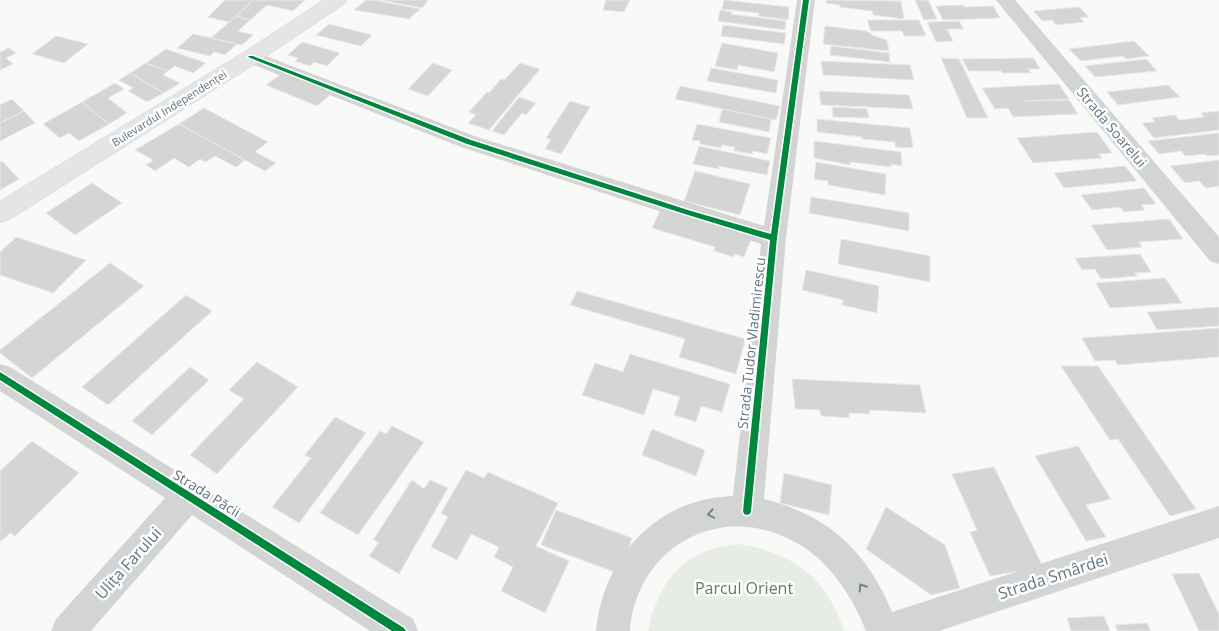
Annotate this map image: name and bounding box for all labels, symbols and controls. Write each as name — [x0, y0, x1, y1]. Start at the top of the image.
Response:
street label: Bulevardul Independenței — [109, 66, 229, 150]
street label: Strada Soarelui — [1073, 83, 1151, 171]
street label: Strada Tudor Vladimirescu — [733, 256, 769, 430]
street label: Strada Păcii — [170, 465, 244, 521]
one-way arrow — [706, 508, 715, 518]
street label: Ulița Farului — [90, 522, 166, 604]
street label: Strada Smârdei — [995, 548, 1111, 604]
park label: Parcul Orient — [695, 577, 793, 599]
one-way arrow — [859, 583, 869, 592]

